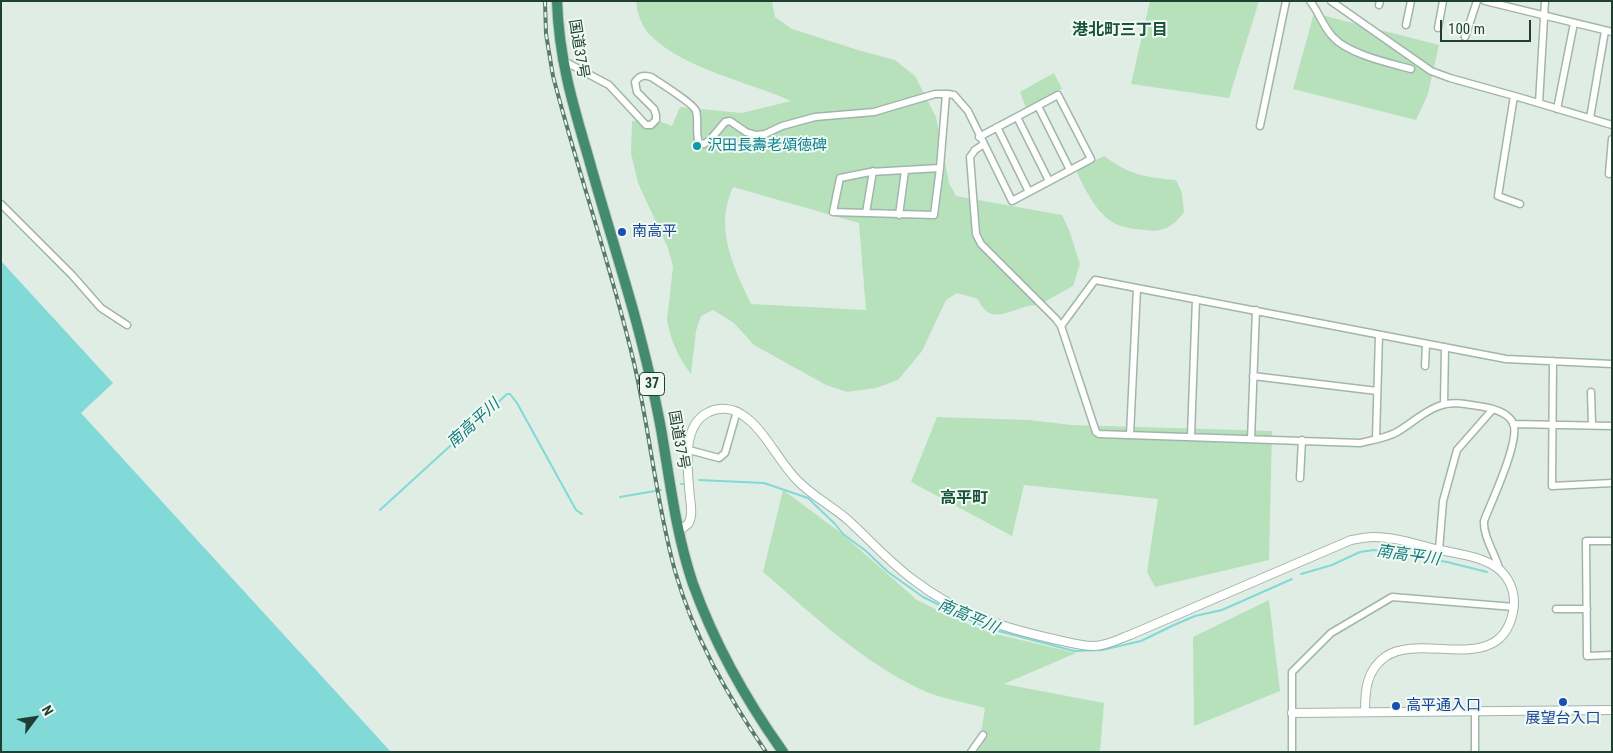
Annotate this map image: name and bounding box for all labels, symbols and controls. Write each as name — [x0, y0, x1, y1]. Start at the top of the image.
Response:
scale bar — [1443, 10, 1534, 42]
street label: 国道37号 — [564, 18, 592, 80]
text: 100 m — [1448, 20, 1485, 38]
district label: 港北町三丁目 — [1072, 21, 1168, 41]
place label: 沢田長壽老頌徳碑 — [707, 137, 827, 155]
marker: 沢田長壽老頌徳碑 — [691, 140, 703, 152]
place label: 南高平 — [632, 223, 677, 241]
marker: 南高平 — [616, 226, 628, 238]
road number: 37 — [640, 372, 664, 396]
water label: 南高平川 — [444, 395, 504, 453]
street label: 国道37号 — [664, 409, 692, 471]
district label: 高平町 — [940, 489, 988, 509]
water label: 南高平川 — [1375, 542, 1441, 570]
water label: 南高平川 — [935, 596, 1001, 638]
north arrow — [10, 693, 60, 743]
marker: 展望台入口 — [1557, 696, 1569, 708]
place label: 高平通入口 — [1406, 697, 1481, 715]
marker: 高平通入口 — [1390, 700, 1402, 712]
text: N — [39, 702, 57, 718]
place label: 展望台入口 — [1526, 710, 1600, 728]

